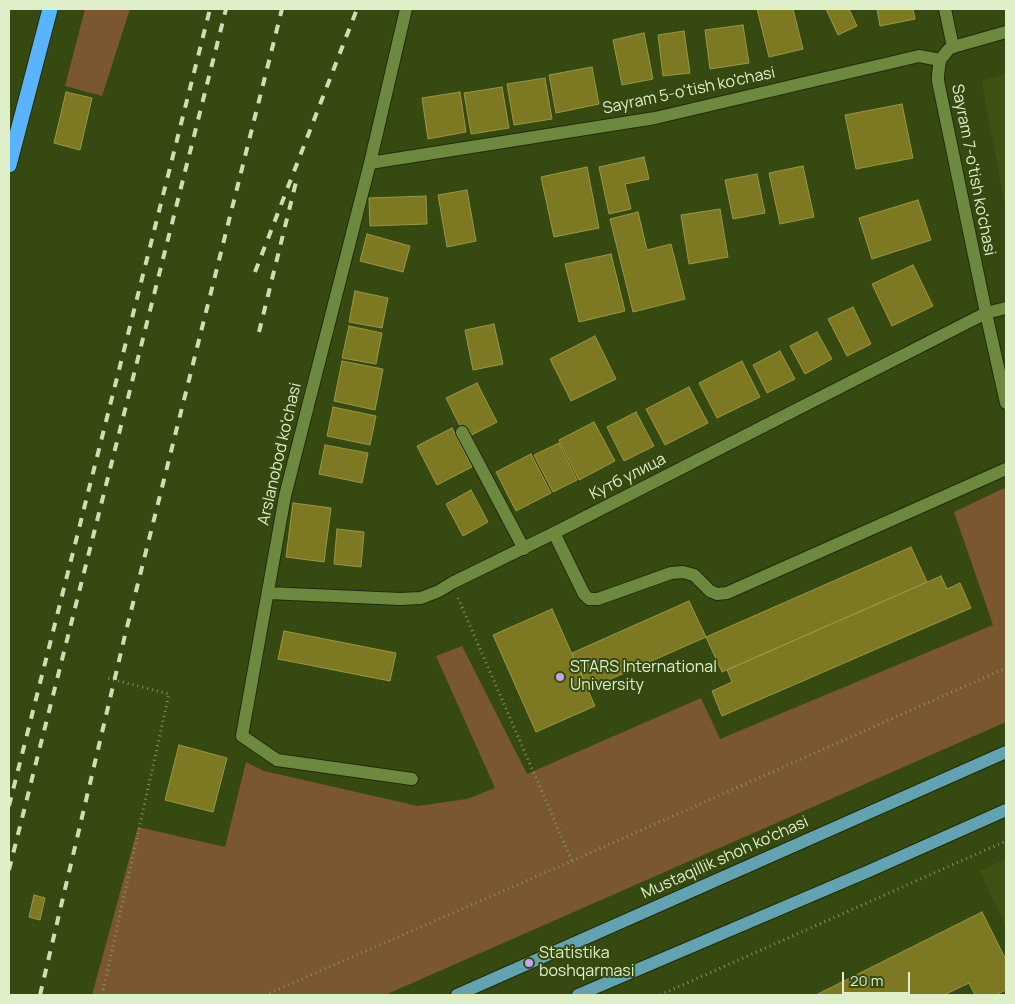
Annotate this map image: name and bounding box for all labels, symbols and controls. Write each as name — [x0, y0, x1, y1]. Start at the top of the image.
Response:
street label: Sayram 5-o'tish ko'chasi — [601, 63, 777, 119]
street label: Sayram 7-o'tish ko'chasi — [947, 83, 999, 257]
street label: Arslanobod ko'chasi — [254, 381, 306, 527]
street label: Кутб улица — [587, 450, 669, 504]
place label: STARS International University — [570, 658, 717, 696]
marker: STARS International University — [554, 671, 566, 683]
street label: Mustaqillik shoh ko'chasi — [639, 812, 811, 904]
place label: Statistika boshqarmasi — [539, 944, 634, 982]
marker: Statistika boshqarmasi — [523, 957, 535, 969]
scale bar — [845, 962, 912, 994]
text: 20 m — [850, 970, 883, 991]

